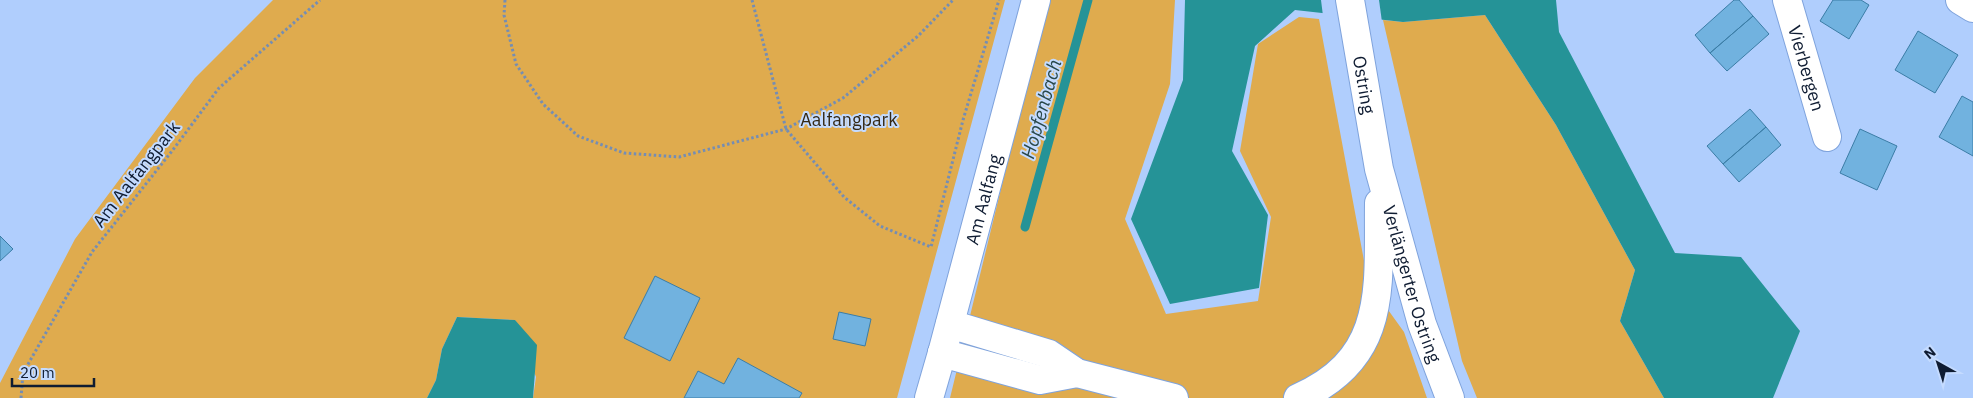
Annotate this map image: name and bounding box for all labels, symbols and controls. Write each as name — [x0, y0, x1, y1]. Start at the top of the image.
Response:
street label: Vierbergen — [1784, 23, 1830, 114]
street label: Ostring — [1348, 54, 1381, 116]
water label: Hopfenbach — [1015, 57, 1067, 161]
park label: Aalfangpark — [800, 108, 898, 131]
street label: Am Aalfangpark — [87, 116, 185, 232]
street label: Am Aalfang — [960, 151, 1006, 247]
street label: Verlängerter Ostring — [1378, 202, 1447, 366]
north arrow — [1913, 338, 1963, 388]
text: N — [1920, 343, 1939, 363]
scale bar — [12, 356, 95, 388]
text: 20 m — [20, 363, 55, 382]

